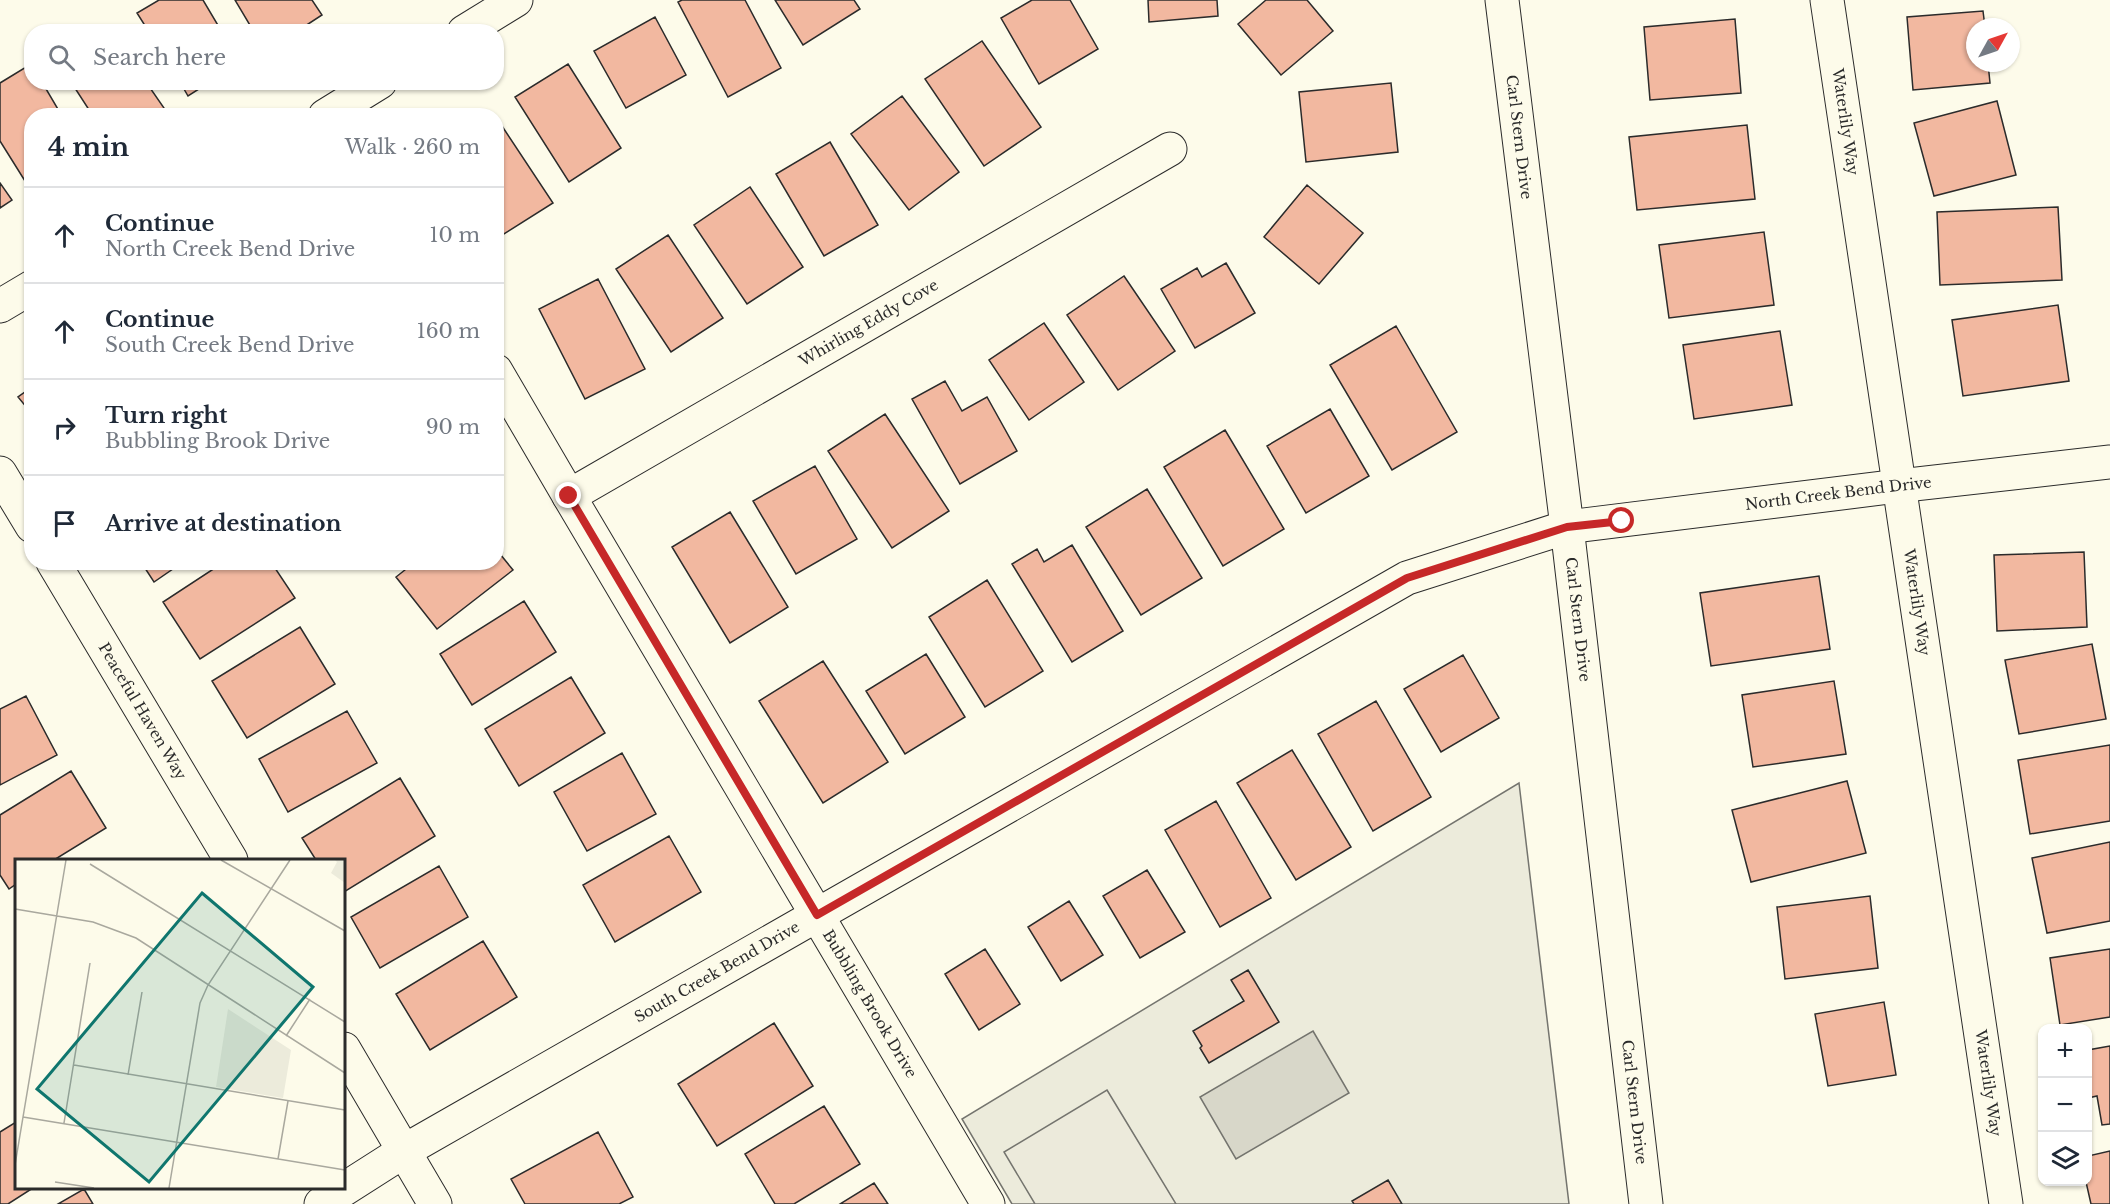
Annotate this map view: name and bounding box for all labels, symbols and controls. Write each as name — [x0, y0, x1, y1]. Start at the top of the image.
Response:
north arrow — [1966, 18, 2020, 72]
search box — [24, 24, 504, 90]
icon: search — [45, 41, 78, 74]
text: Search here — [93, 44, 226, 71]
street label: Waterlily Way — [1828, 66, 1863, 177]
street label: Carl Stern Drive — [1502, 74, 1536, 200]
text: 4 min — [48, 131, 129, 163]
text: Walk · 260 m — [345, 135, 480, 159]
text: Continue — [105, 210, 214, 237]
icon: ahead — [48, 219, 81, 252]
text: 10 m — [430, 223, 480, 247]
text: North Creek Bend Drive — [105, 237, 355, 261]
street label: Whirling Eddy Cove — [795, 275, 941, 371]
text: Continue — [105, 306, 214, 333]
icon: ahead — [48, 315, 81, 348]
text: 160 m — [417, 319, 480, 343]
text: South Creek Bend Drive — [105, 333, 354, 357]
text: Turn right — [105, 402, 227, 429]
icon: right — [48, 411, 81, 444]
text: 90 m — [426, 415, 480, 439]
text: Bubbling Brook Drive — [105, 429, 330, 453]
street label: North Creek Bend Drive — [1744, 472, 1933, 514]
route end — [555, 482, 581, 508]
icon: arrive — [48, 507, 81, 540]
route start — [1608, 507, 1634, 533]
text: Arrive at destination — [105, 510, 342, 537]
street label: Waterlily Way — [1900, 547, 1934, 657]
street label: Carl Stern Drive — [1562, 556, 1595, 683]
street label: Peaceful Haven Way — [94, 639, 191, 783]
inset map — [15, 859, 345, 1189]
street label: South Creek Bend Drive — [631, 917, 803, 1026]
street label: Bubbling Brook Drive — [819, 926, 921, 1081]
map controls — [2038, 1024, 2092, 1186]
button: + — [2038, 1024, 2092, 1078]
street label: Waterlily Way — [1971, 1027, 2006, 1138]
street label: Carl Stern Drive — [1618, 1039, 1651, 1165]
button: − — [2038, 1078, 2092, 1132]
button: layers — [2038, 1132, 2092, 1186]

